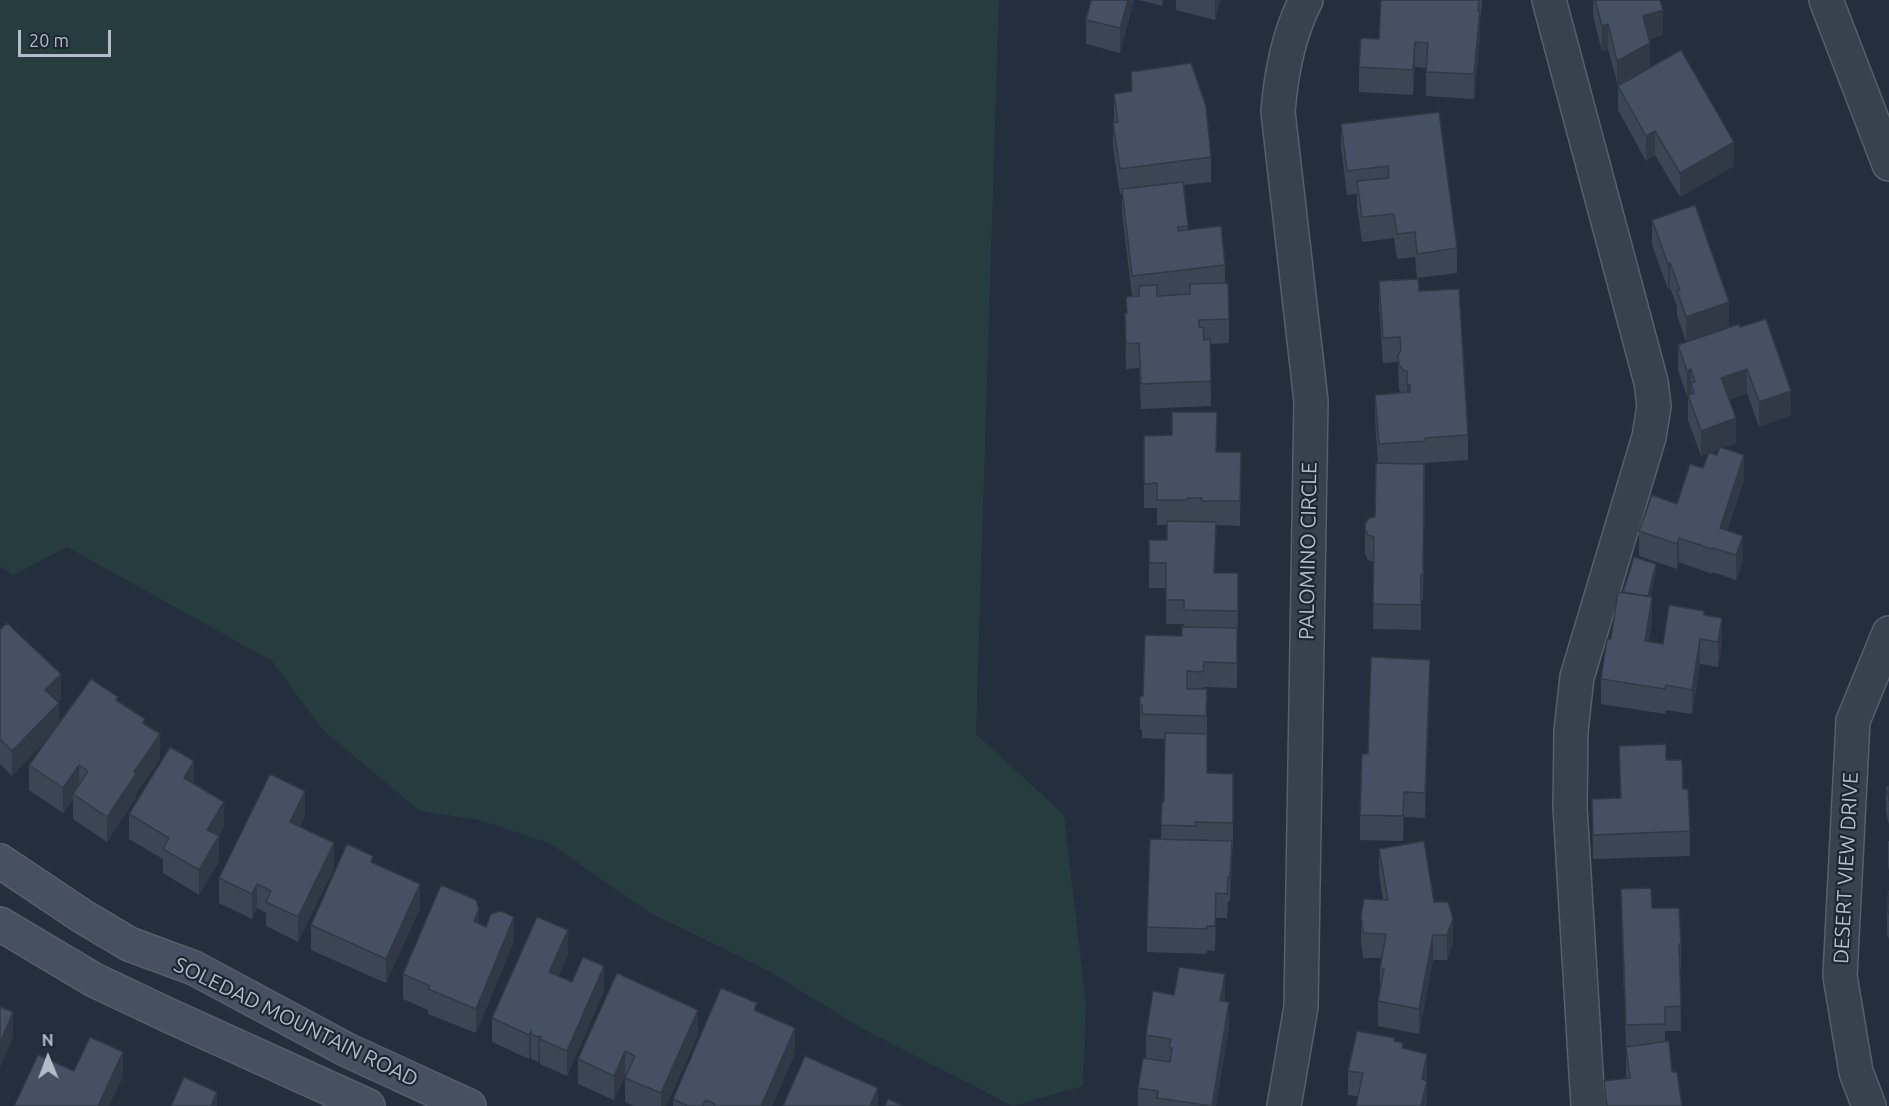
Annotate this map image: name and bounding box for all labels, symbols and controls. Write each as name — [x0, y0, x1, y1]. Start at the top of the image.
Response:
scale bar — [21, 18, 114, 56]
text: 20 m — [29, 30, 69, 50]
street label: PALOMINO CIRCLE — [1294, 462, 1322, 640]
street label: DESERT VIEW DRIVE — [1828, 771, 1864, 965]
street label: SOLEDAD MOUNTAIN ROAD — [170, 952, 422, 1092]
north arrow — [18, 1028, 78, 1088]
text: N — [42, 1031, 54, 1049]

